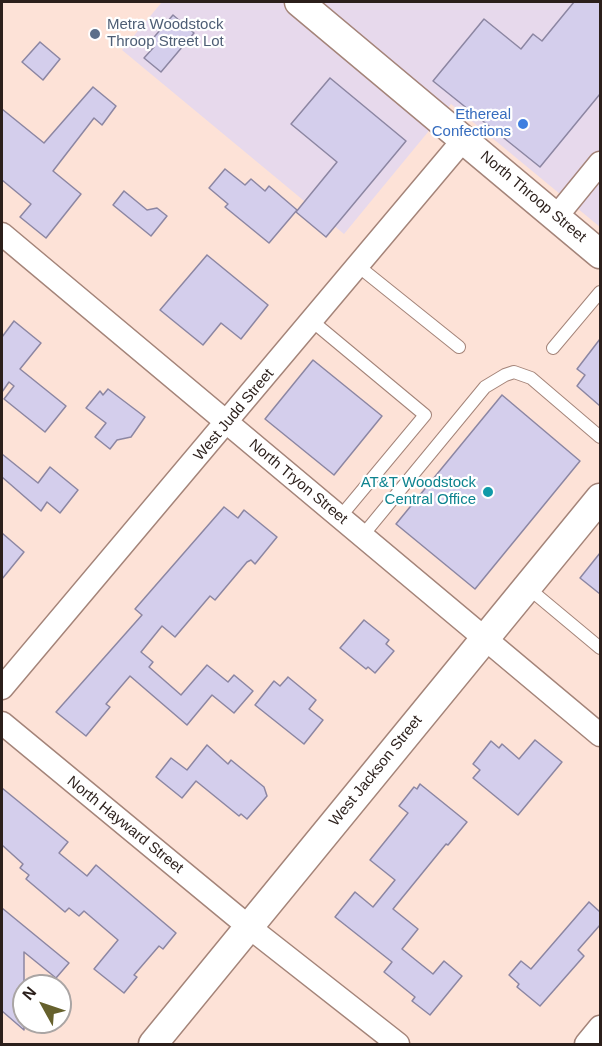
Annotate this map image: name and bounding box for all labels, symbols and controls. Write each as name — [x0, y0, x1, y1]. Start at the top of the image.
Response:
place label: Metra Woodstock Throop Street Lot — [107, 16, 224, 51]
marker: Metra Woodstock Throop Street Lot — [88, 27, 102, 41]
place label: Ethereal Confections — [432, 106, 511, 141]
marker: Ethereal Confections — [516, 117, 530, 131]
street label: North Throop Street — [476, 148, 590, 246]
street label: West Judd Street — [190, 365, 278, 465]
street label: North Tryon Street — [245, 436, 351, 528]
place label: AT&T Woodstock Central Office — [361, 474, 476, 509]
marker: AT&T Woodstock Central Office — [481, 485, 495, 499]
street label: West Jackson Street — [326, 712, 426, 830]
street label: North Hayward Street — [63, 773, 187, 877]
north arrow — [12, 974, 72, 1034]
text: N — [19, 984, 40, 1003]

